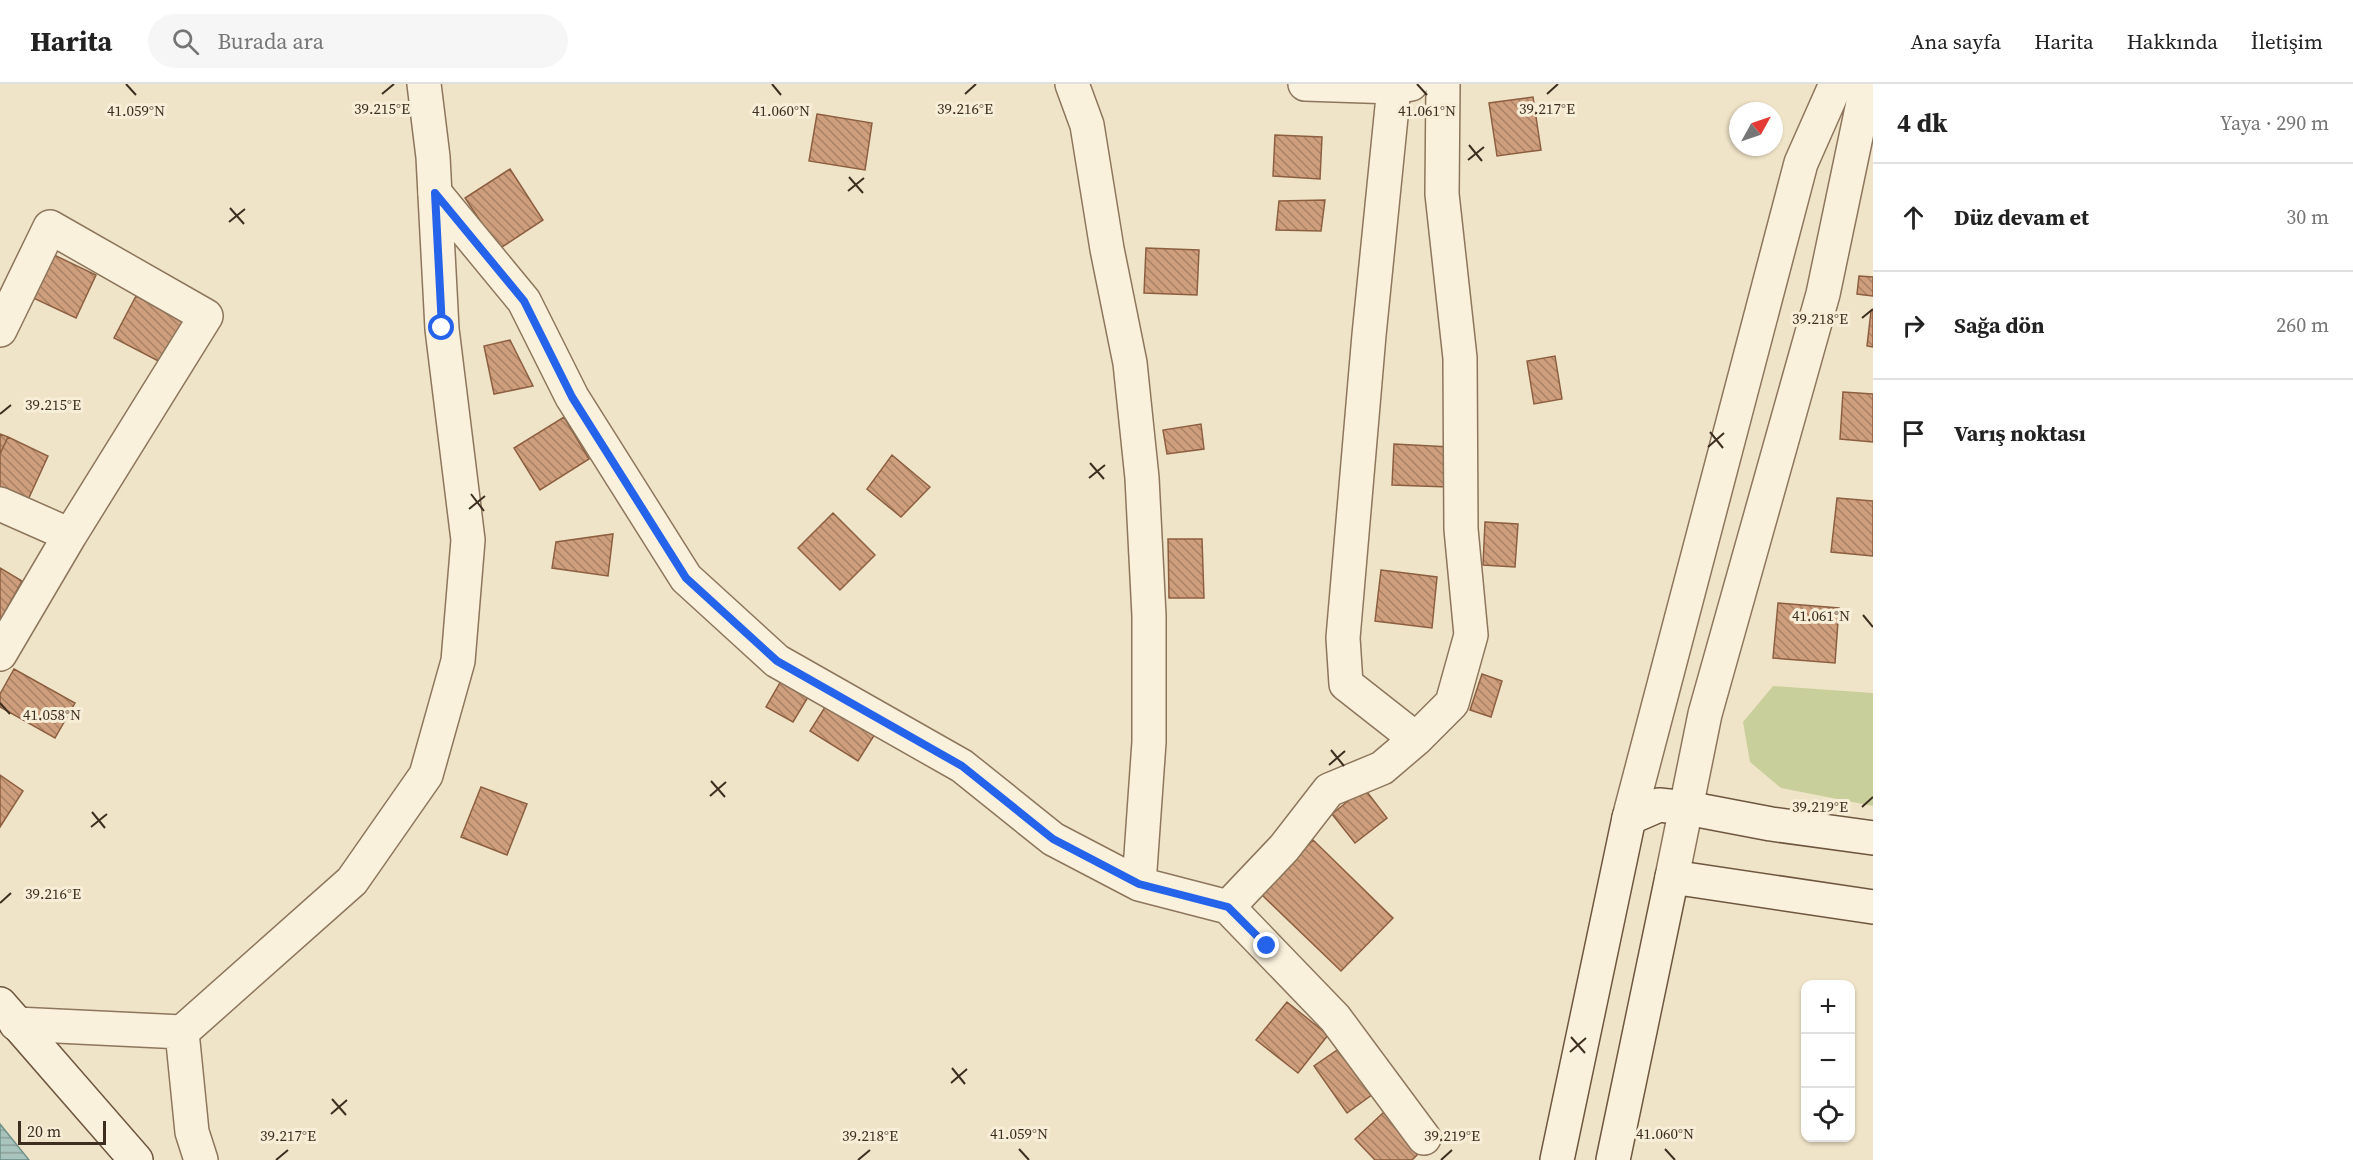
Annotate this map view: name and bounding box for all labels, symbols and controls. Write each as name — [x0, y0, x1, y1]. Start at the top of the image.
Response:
search box — [148, 14, 568, 68]
text: Harita — [30, 22, 112, 60]
icon: search — [169, 25, 202, 58]
text: Burada ara — [217, 26, 324, 56]
text: Ana sayfa — [1911, 27, 2001, 56]
text: Harita — [2034, 27, 2094, 56]
text: Hakkında — [2127, 27, 2218, 56]
text: İletişim — [2251, 27, 2323, 56]
text: 39.215°E — [354, 98, 410, 119]
text: 39.216°E — [937, 98, 993, 119]
text: 39.217°E — [1519, 98, 1575, 119]
text: 41.059°N — [107, 100, 165, 121]
text: 41.060°N — [752, 100, 810, 121]
text: 41.061°N — [1398, 100, 1456, 121]
north arrow — [1729, 102, 1783, 156]
text: 4 dk — [1897, 105, 1948, 141]
text: Yaya · 290 m — [2220, 109, 2329, 137]
icon: ahead — [1897, 201, 1930, 234]
text: Düz devam et — [1954, 202, 2089, 232]
text: 30 m — [2286, 203, 2329, 231]
text: 39.218°E — [1792, 308, 1848, 329]
icon: right — [1897, 309, 1930, 342]
text: Sağa dön — [1954, 310, 2044, 340]
text: 260 m — [2276, 311, 2329, 339]
route start — [428, 314, 454, 340]
text: 39.215°E — [25, 394, 81, 415]
icon: arrive — [1897, 417, 1930, 450]
text: Varış noktası — [1954, 418, 2086, 448]
text: 41.061°N — [1792, 605, 1850, 626]
text: 41.058°N — [23, 704, 81, 725]
text: 39.219°E — [1792, 796, 1848, 817]
text: 39.216°E — [25, 883, 81, 904]
route end — [1253, 932, 1279, 958]
map controls — [1801, 980, 1855, 1142]
button: + — [1801, 980, 1855, 1034]
button: − — [1801, 1034, 1855, 1088]
button: locate — [1801, 1088, 1855, 1142]
scale bar — [18, 1118, 106, 1146]
text: 20 m — [27, 1120, 61, 1142]
text: 41.059°N — [990, 1123, 1048, 1144]
text: 41.060°N — [1636, 1123, 1694, 1144]
text: 39.217°E — [260, 1125, 316, 1146]
text: 39.218°E — [842, 1125, 898, 1146]
text: 39.219°E — [1424, 1125, 1480, 1146]

